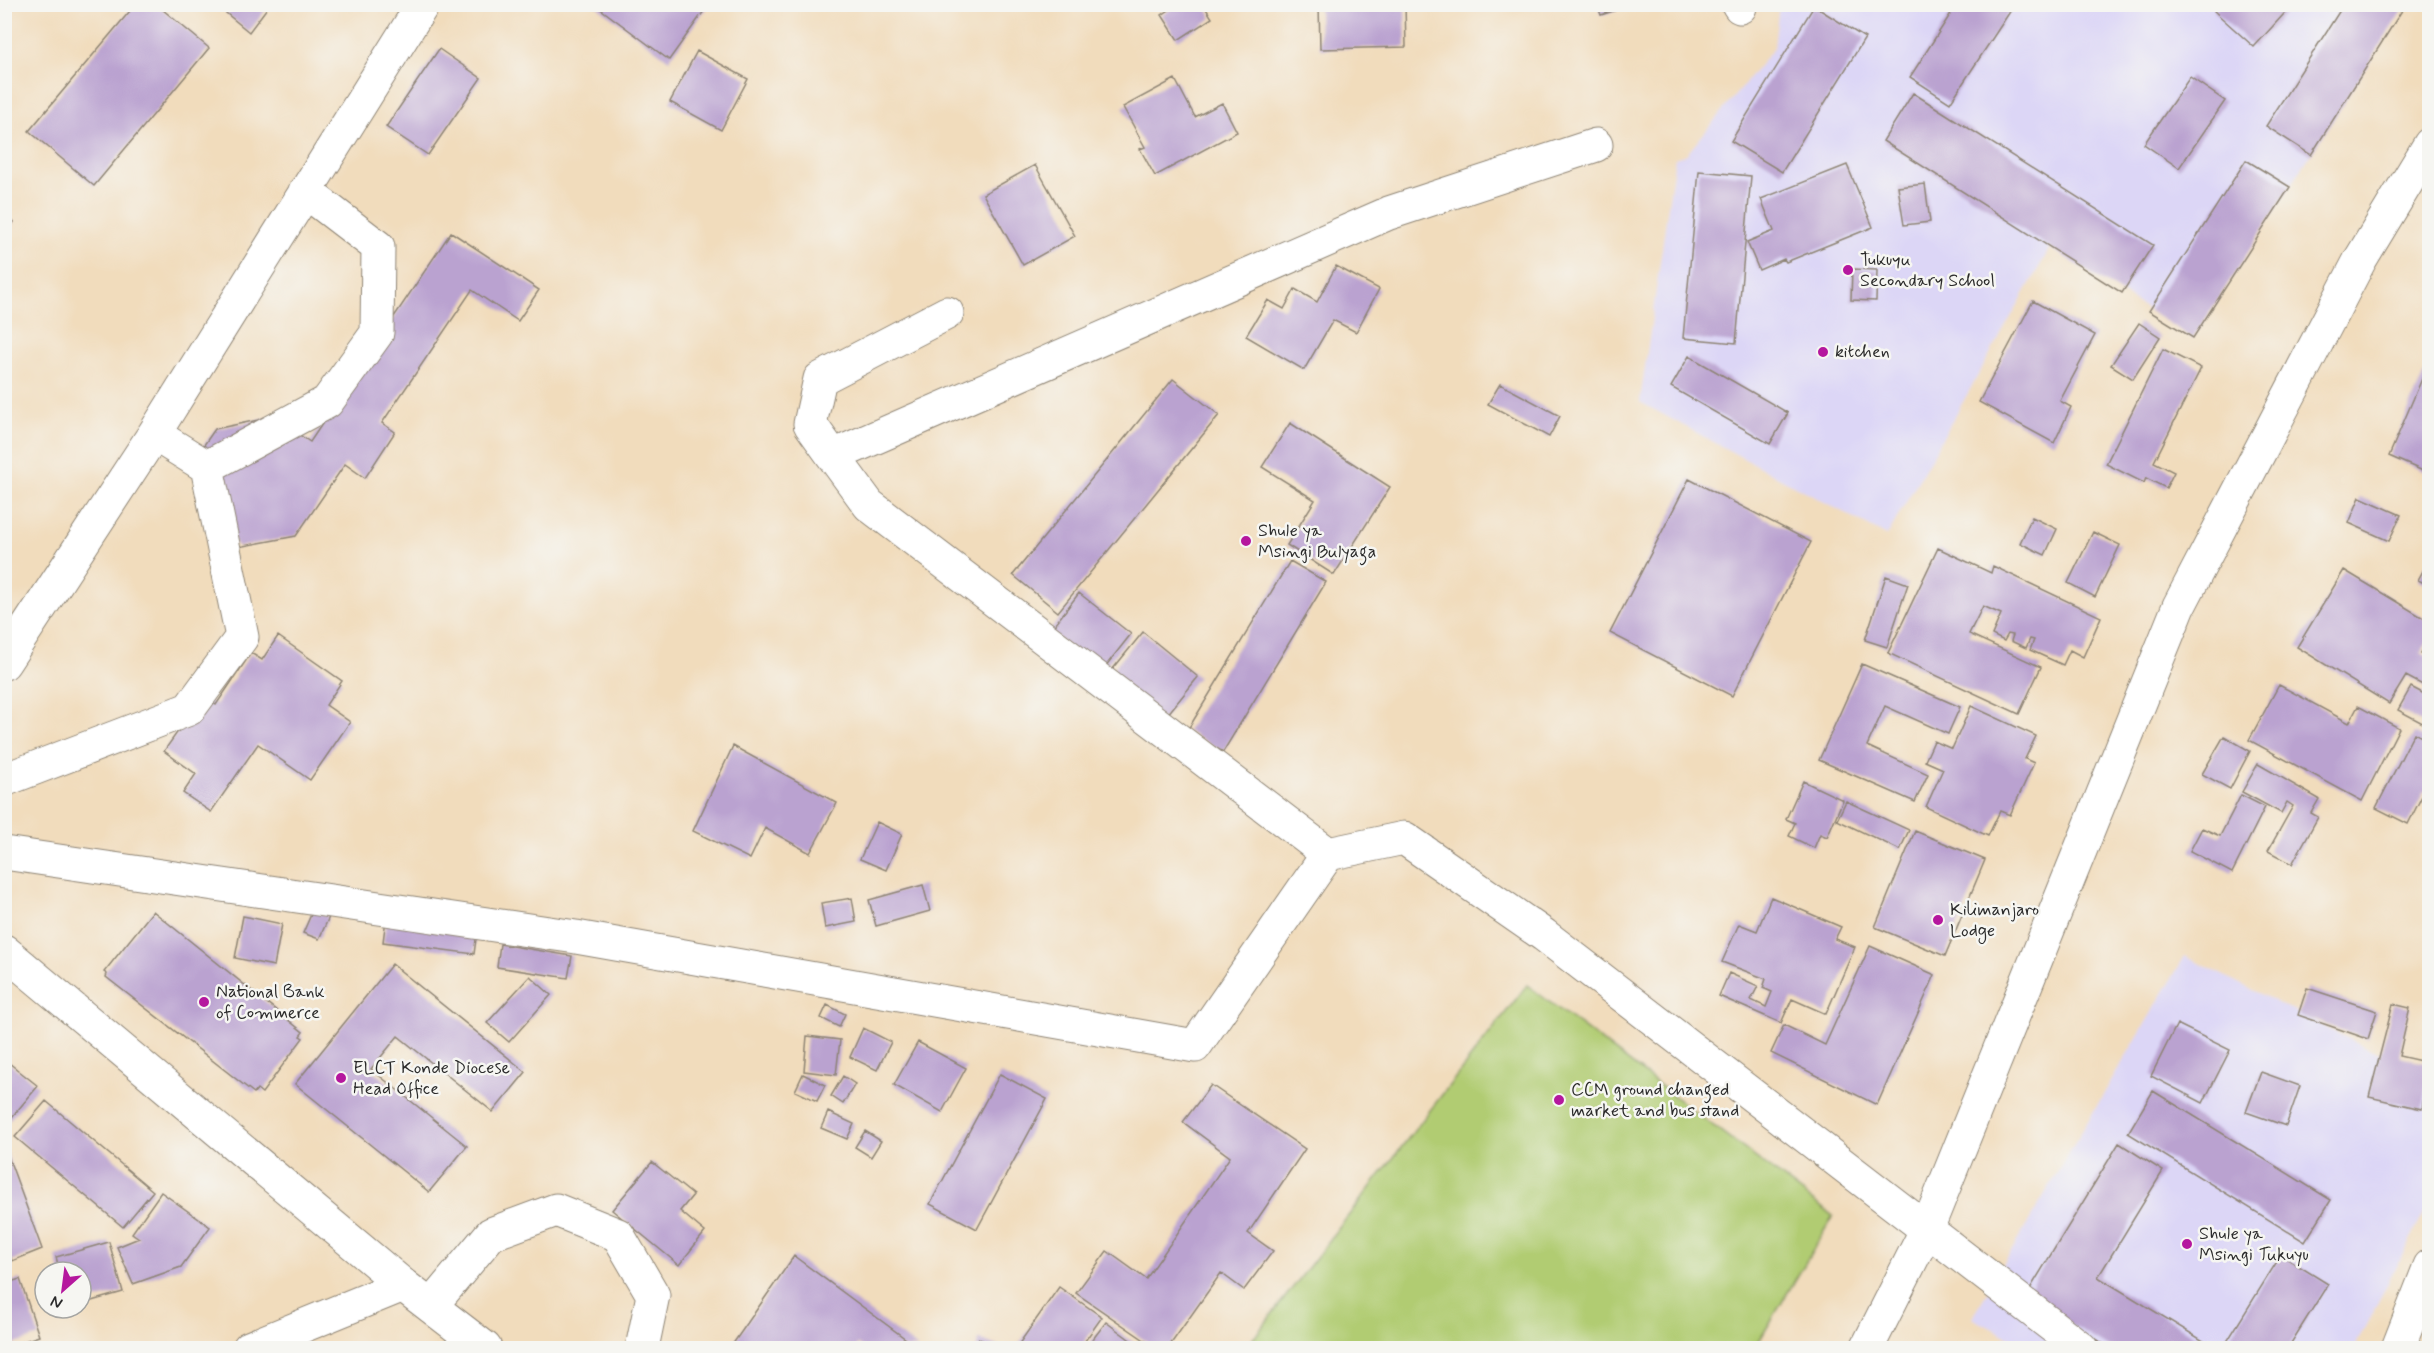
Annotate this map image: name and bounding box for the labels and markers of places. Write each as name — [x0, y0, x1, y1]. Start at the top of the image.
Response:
place label: Tukuyu Secondary School — [1860, 248, 1995, 293]
marker: Tukuyu Secondary School — [1841, 263, 1855, 277]
place label: kitchen — [1835, 340, 1890, 364]
marker: kitchen — [1816, 345, 1830, 359]
place label: Shule ya Msingi Bulyaga — [1258, 519, 1376, 566]
marker: Shule ya Msingi Bulyaga — [1239, 534, 1253, 548]
place label: Kilimanjaro Lodge — [1950, 898, 2039, 944]
marker: Kilimanjaro Lodge — [1931, 913, 1945, 927]
place label: National Bank of Commerce — [216, 980, 325, 1025]
marker: National Bank of Commerce — [197, 995, 211, 1009]
place label: ELCT Konde Diocese Head Office — [353, 1056, 510, 1101]
marker: ELCT Konde Diocese Head Office — [334, 1071, 348, 1085]
place label: CCM ground changed market and bus stand — [1571, 1078, 1739, 1123]
marker: CCM ground changed market and bus stand — [1552, 1093, 1566, 1107]
place label: Shule ya Msingi Tukuyu — [2199, 1222, 2309, 1267]
marker: Shule ya Msingi Tukuyu — [2180, 1237, 2194, 1251]

